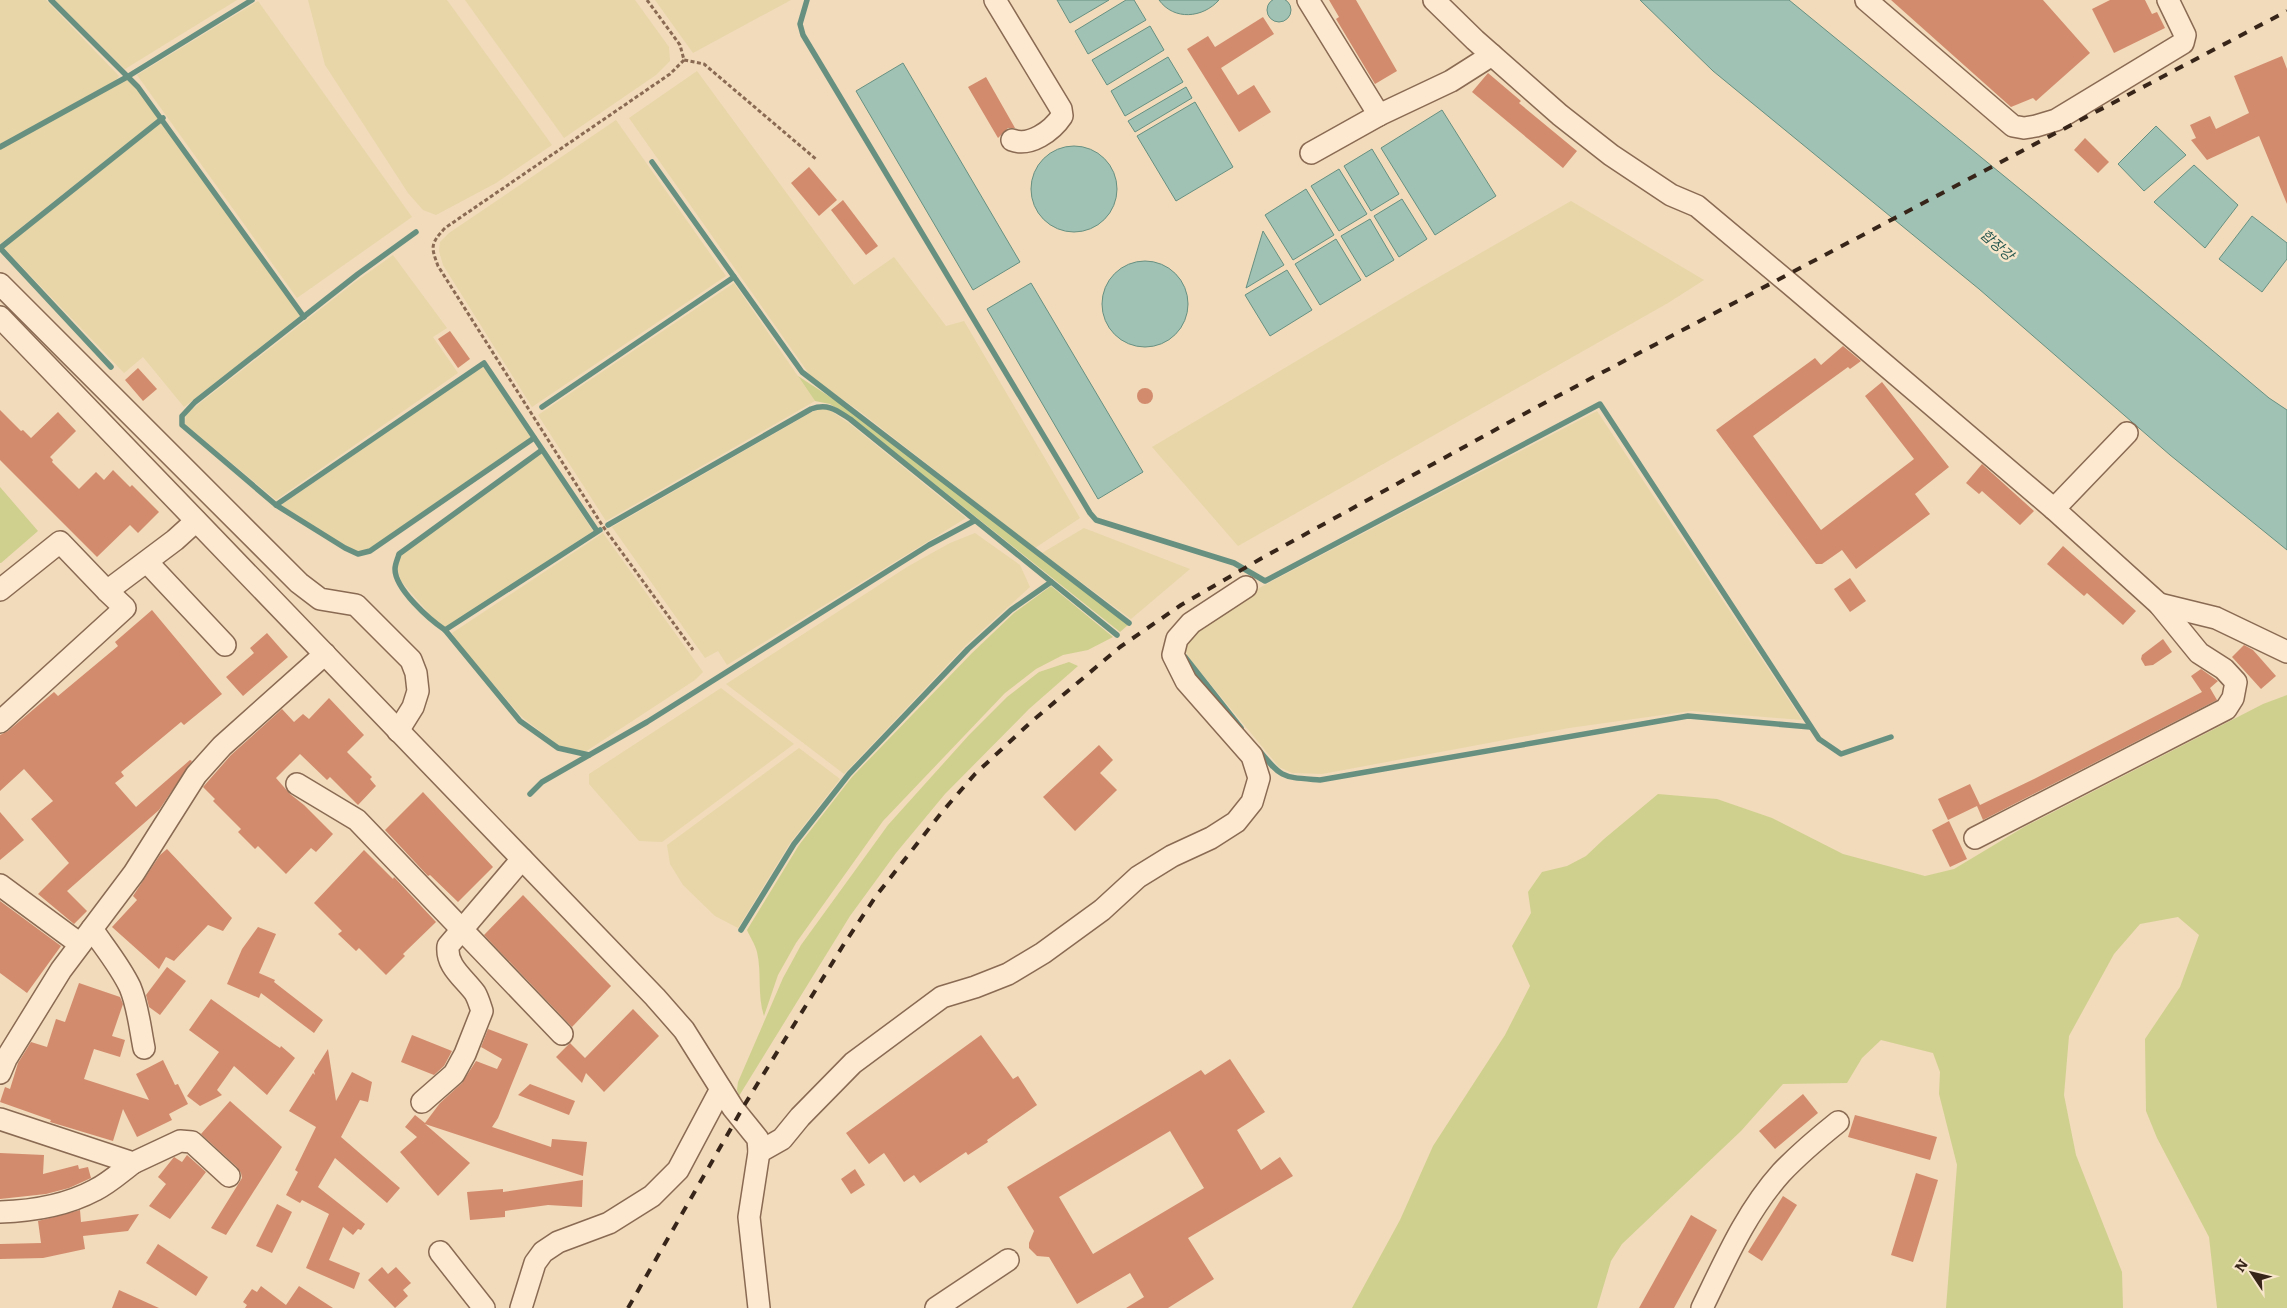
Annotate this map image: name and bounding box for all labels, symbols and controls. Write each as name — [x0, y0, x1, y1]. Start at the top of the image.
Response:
water label: 합장강 — [1977, 224, 2020, 266]
north arrow — [2227, 1248, 2277, 1298]
text: N — [2229, 1254, 2252, 1276]

